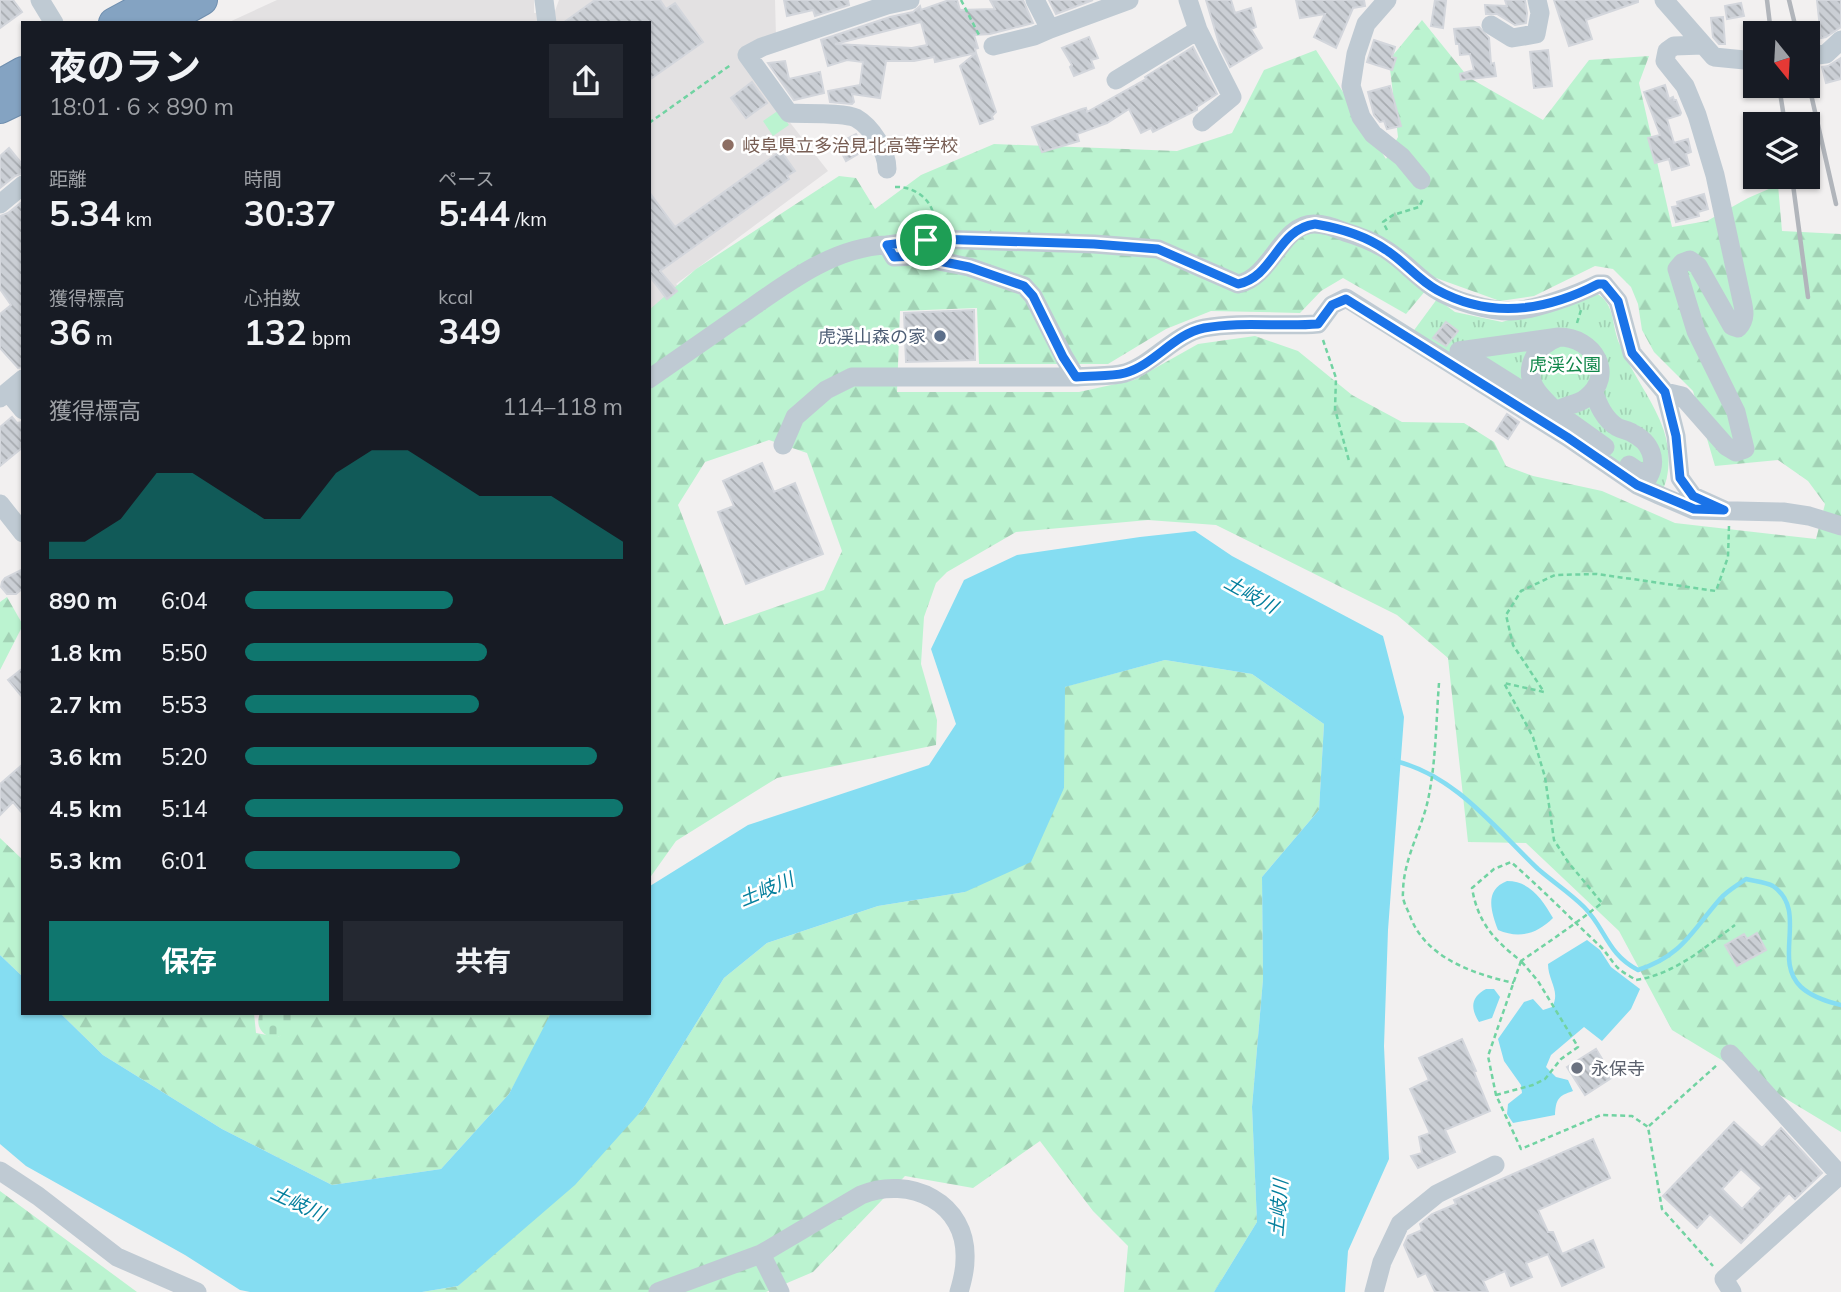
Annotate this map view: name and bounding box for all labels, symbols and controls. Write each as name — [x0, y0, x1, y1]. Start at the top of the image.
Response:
north arrow — [1743, 21, 1820, 98]
map controls — [1743, 21, 1820, 189]
text: 夜のラン — [49, 42, 201, 90]
button: share — [549, 44, 623, 118]
text: 18:01 · 6 × 890 m — [49, 92, 234, 121]
button: layers — [1743, 112, 1820, 189]
place label: 岐阜県立多治見北高等学校 — [742, 134, 958, 157]
marker: 岐阜県立多治見北高等学校 — [720, 137, 736, 153]
text: 距離 — [49, 167, 87, 191]
text: 時間 — [244, 167, 282, 191]
text: ペース — [438, 167, 494, 191]
text: 5.34 — [49, 191, 121, 235]
text: 30:37 — [244, 191, 336, 235]
text: 5:44 — [438, 191, 510, 235]
text: km — [121, 207, 152, 231]
text: /km — [510, 207, 547, 231]
pin — [896, 210, 956, 270]
icon: arrive — [907, 221, 945, 259]
text: kcal — [438, 285, 473, 309]
text: 獲得標高 — [49, 286, 125, 310]
text: 心拍数 — [244, 286, 301, 310]
text: 349 — [438, 309, 501, 353]
text: 36 — [49, 310, 91, 354]
text: 132 — [244, 310, 307, 354]
place label: 虎渓山森の家 — [818, 325, 926, 348]
text: m — [91, 326, 113, 350]
text: bpm — [307, 326, 351, 350]
marker: 虎渓山森の家 — [932, 328, 948, 344]
park label: 虎渓公園 — [1529, 353, 1601, 376]
text: 114–118 m — [502, 392, 623, 421]
text: 獲得標高 — [49, 396, 141, 425]
water label: 土岐川 — [1220, 570, 1283, 619]
text: 890 m — [49, 586, 117, 615]
text: 6:04 — [161, 586, 208, 615]
text: 1.8 km — [49, 638, 122, 667]
text: 5:50 — [161, 638, 208, 667]
text: 2.7 km — [49, 690, 122, 719]
text: 5:53 — [161, 690, 208, 719]
text: 3.6 km — [49, 742, 122, 771]
text: 5:20 — [161, 742, 208, 771]
text: 4.5 km — [49, 794, 122, 823]
text: 5:14 — [161, 794, 208, 823]
text: 5.3 km — [49, 846, 122, 875]
text: 6:01 — [161, 846, 208, 875]
water label: 土岐川 — [735, 866, 799, 911]
button: 保存 — [49, 921, 329, 1001]
button: 共有 — [343, 921, 623, 1001]
place label: 永保寺 — [1591, 1057, 1645, 1080]
marker: 永保寺 — [1569, 1060, 1585, 1076]
water label: 土岐川 — [1264, 1177, 1293, 1237]
water label: 土岐川 — [267, 1180, 331, 1227]

